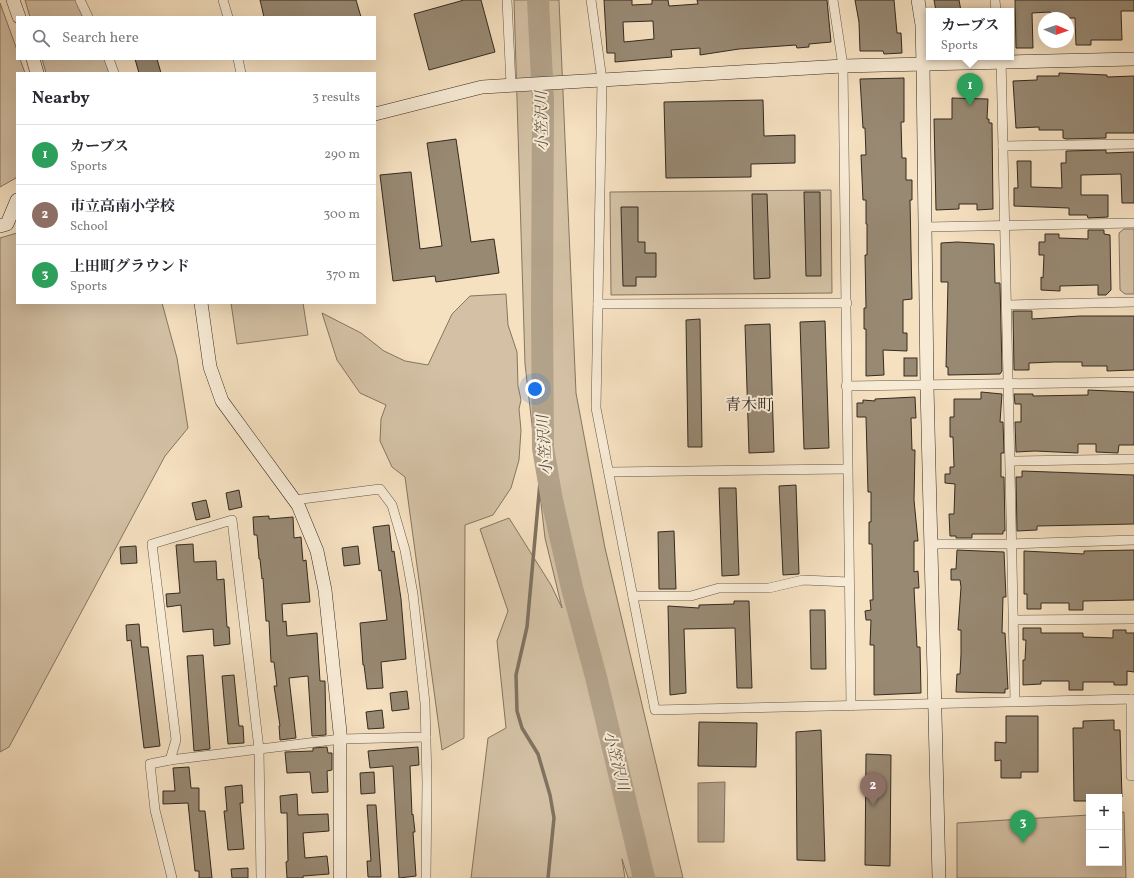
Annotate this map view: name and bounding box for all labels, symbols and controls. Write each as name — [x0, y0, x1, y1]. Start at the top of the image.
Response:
popup — [926, 8, 1014, 60]
north arrow — [1038, 12, 1074, 48]
search box — [16, 16, 376, 60]
text: カーブス — [941, 16, 999, 37]
icon: search — [30, 27, 52, 49]
text: Search here — [62, 28, 139, 49]
text: Sports — [941, 37, 978, 55]
pin: 1 — [957, 73, 983, 106]
text: Nearby — [32, 87, 90, 110]
text: 3 results — [312, 89, 360, 107]
water label: 小笠沢川 — [532, 89, 554, 151]
text: カーブス — [70, 137, 129, 158]
text: 1 — [42, 146, 48, 164]
text: 290 m — [324, 146, 360, 164]
text: Sports — [70, 158, 107, 176]
text: 市立高南小学校 — [70, 197, 175, 218]
text: 2 — [42, 206, 48, 224]
text: 300 m — [324, 206, 360, 224]
text: School — [70, 218, 108, 236]
text: 上田町グラウンド — [70, 257, 190, 278]
text: 3 — [42, 266, 48, 284]
text: 370 m — [326, 266, 360, 284]
text: Sports — [70, 278, 107, 296]
your location — [525, 379, 545, 399]
district label: 青木町 — [725, 395, 773, 417]
water label: 小笠沢川 — [533, 412, 559, 476]
water label: 小笠沢川 — [598, 729, 633, 795]
pin: 2 — [860, 773, 886, 806]
map controls — [1086, 794, 1122, 866]
button: + — [1086, 794, 1122, 830]
pin: 3 — [1010, 810, 1036, 843]
button: − — [1086, 830, 1122, 866]

